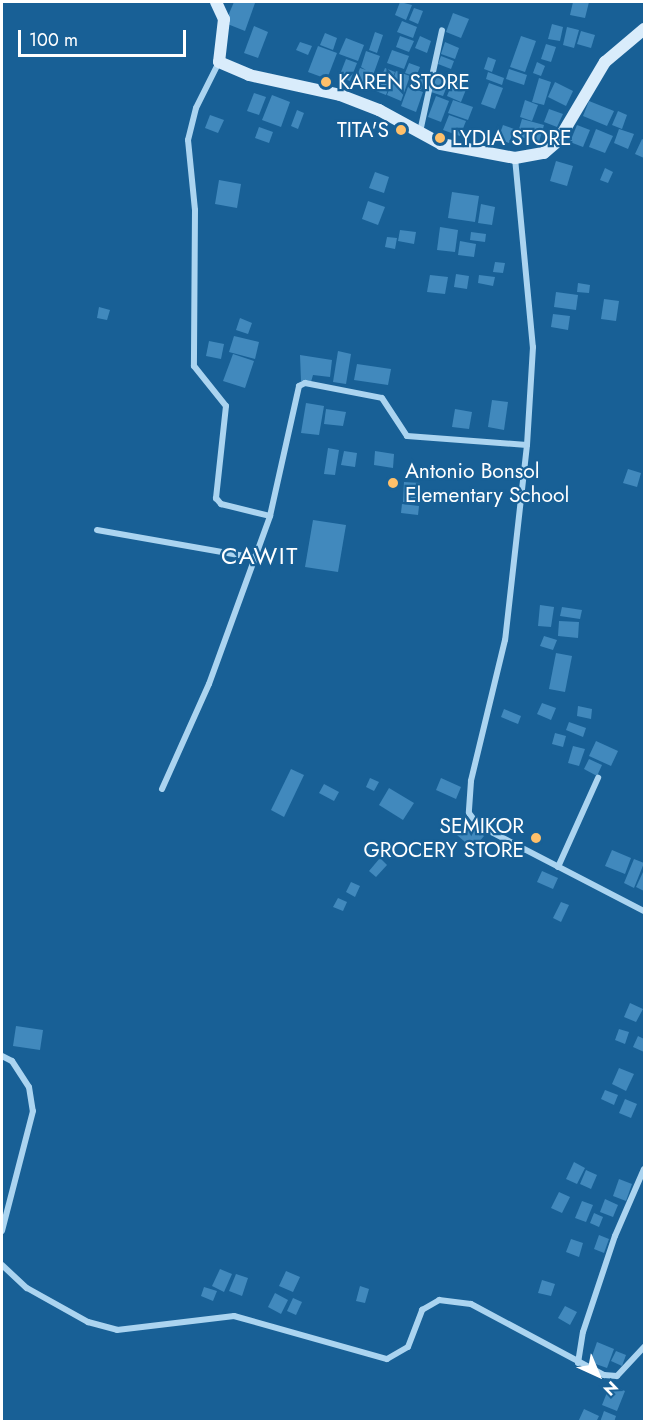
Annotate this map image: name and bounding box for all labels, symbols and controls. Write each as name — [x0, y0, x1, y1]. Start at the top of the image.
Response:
scale bar — [21, 18, 189, 56]
text: 100 m — [29, 27, 78, 53]
place label: KAREN STORE — [338, 69, 470, 95]
marker: KAREN STORE — [319, 75, 333, 89]
place label: TITA'S — [337, 117, 389, 143]
marker: TITA'S — [394, 123, 408, 137]
place label: LYDIA STORE — [452, 125, 571, 151]
marker: LYDIA STORE — [433, 131, 447, 145]
place label: Antonio Bonsol Elementary School — [405, 458, 569, 508]
marker: Antonio Bonsol Elementary School — [386, 476, 400, 490]
district label: CAWIT — [221, 542, 299, 570]
place label: SEMIKOR GROCERY STORE — [363, 813, 524, 863]
marker: SEMIKOR GROCERY STORE — [529, 831, 543, 845]
north arrow — [568, 1345, 628, 1405]
text: N — [598, 1376, 623, 1401]

